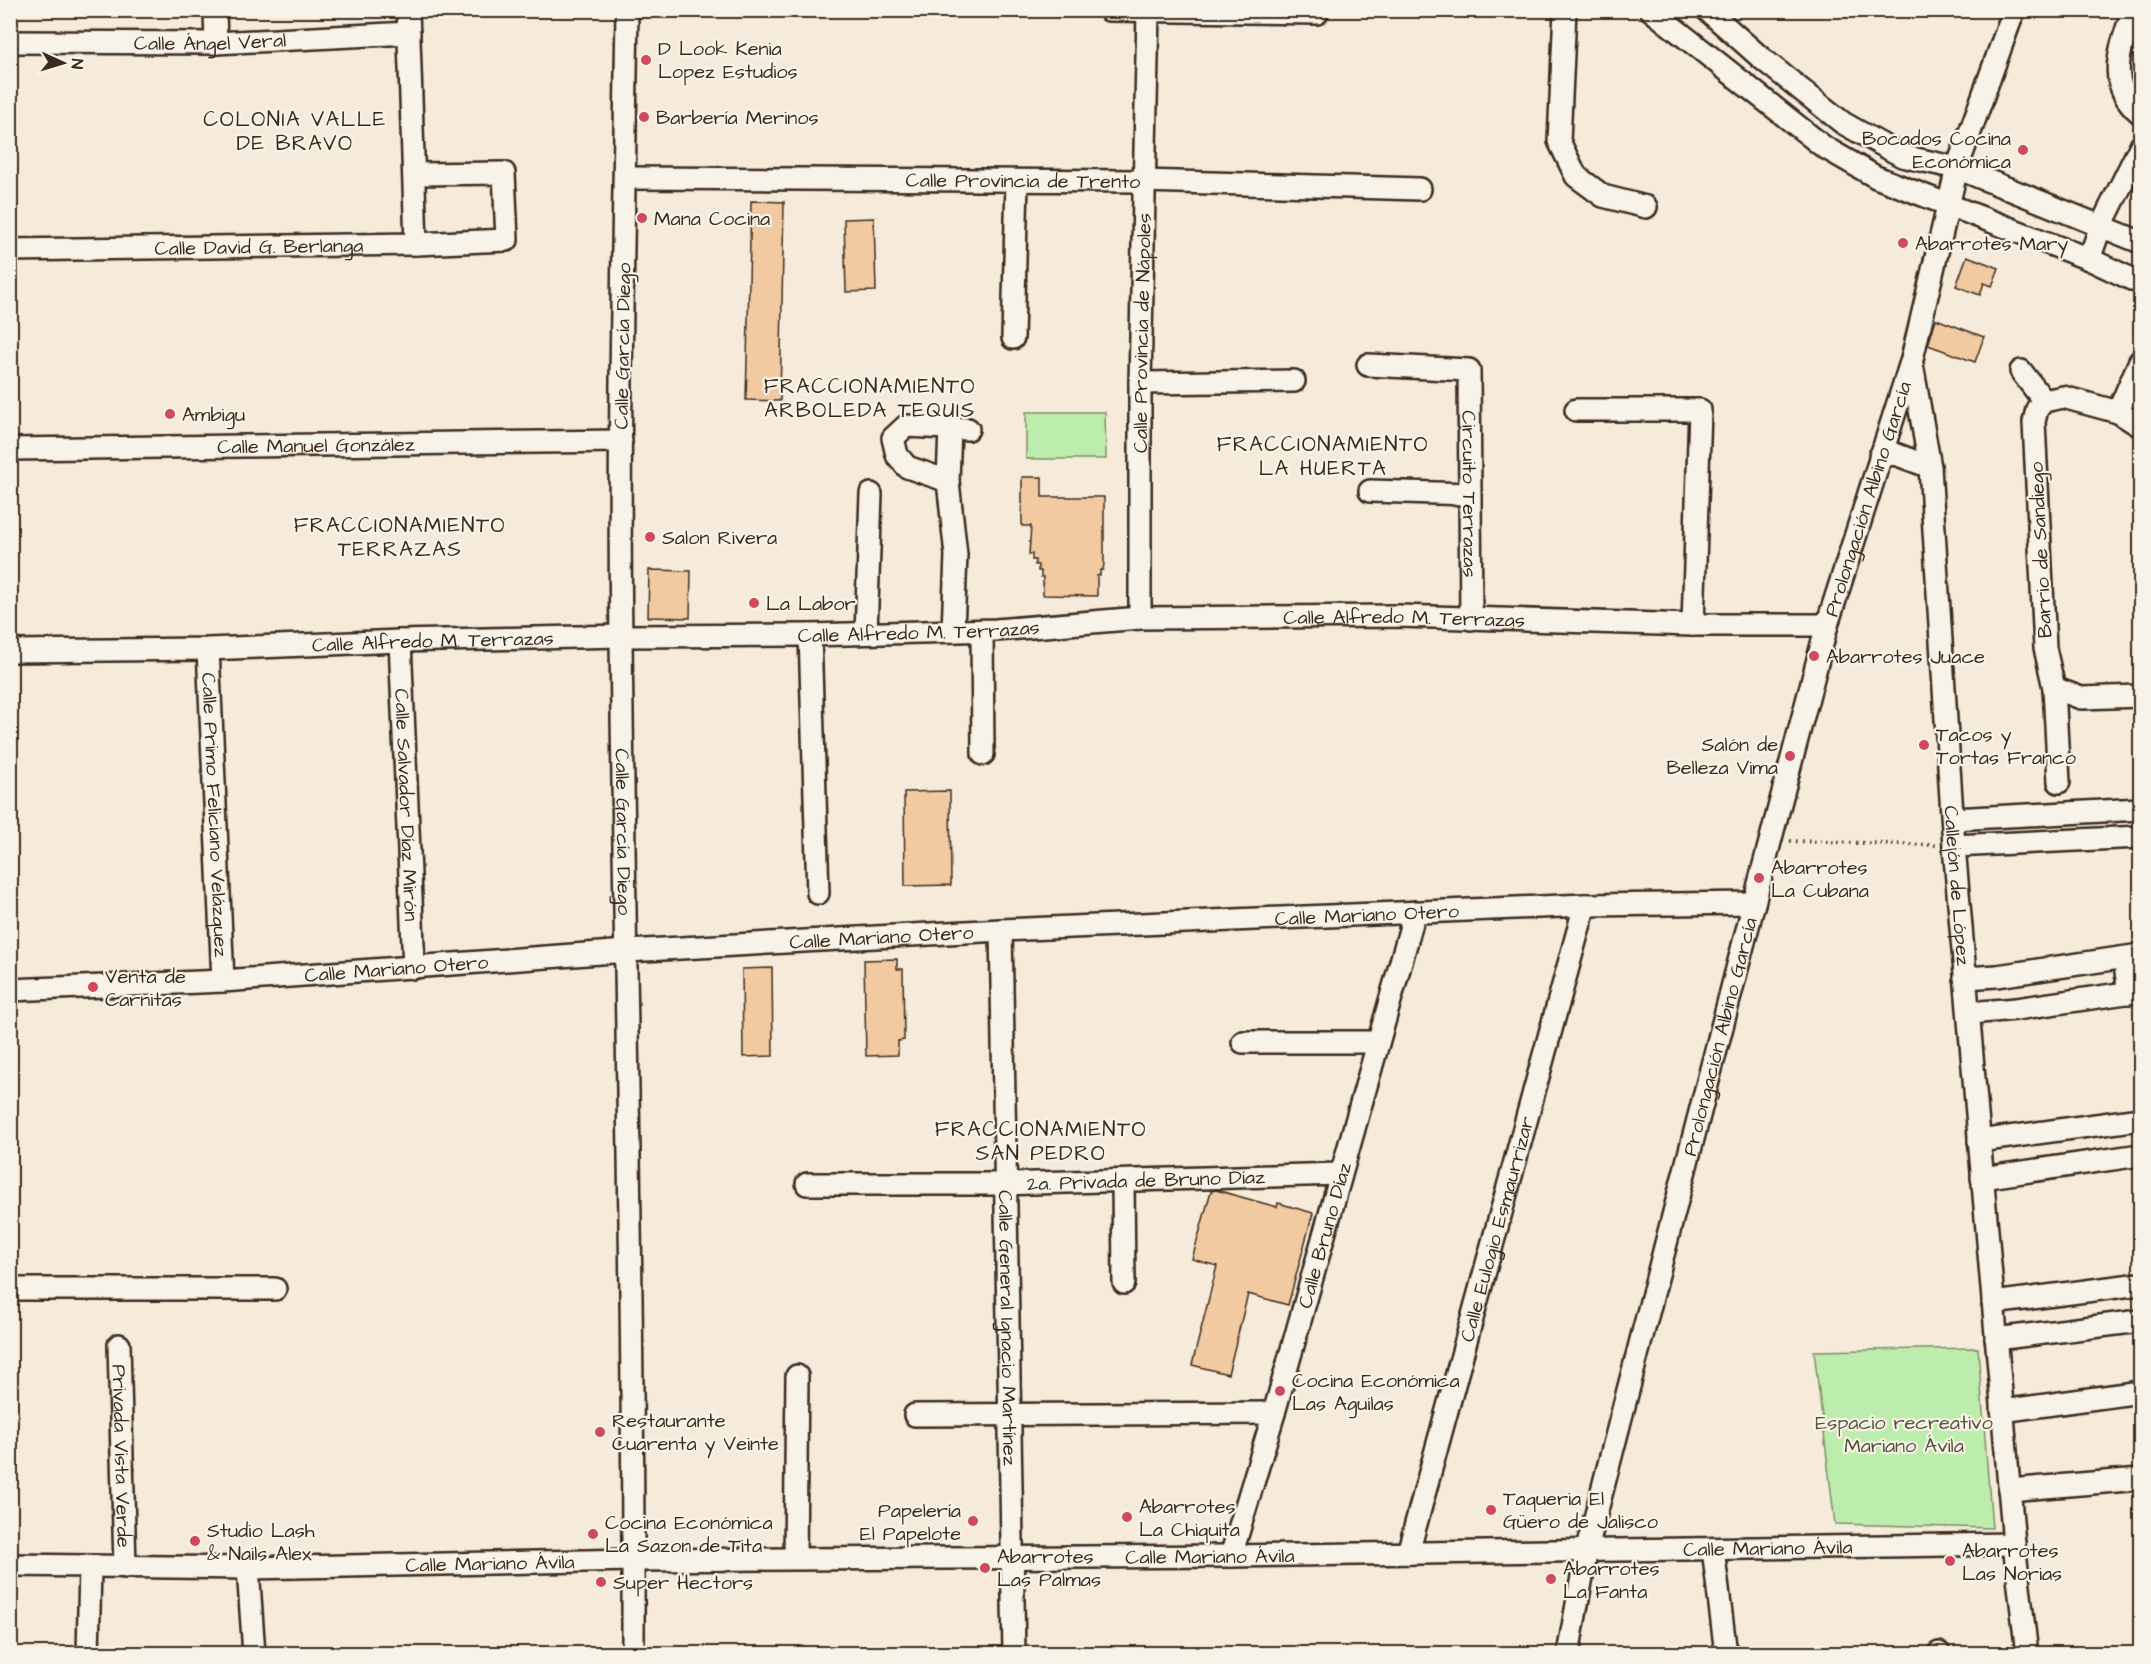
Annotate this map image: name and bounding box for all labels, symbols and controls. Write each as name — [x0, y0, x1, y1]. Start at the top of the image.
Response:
street label: Calle Ángel Veral — [134, 26, 287, 59]
north arrow — [33, 33, 93, 93]
place label: D Look Kenia Lopez Estudios — [658, 35, 798, 86]
marker: D Look Kenia Lopez Estudios — [639, 53, 653, 67]
text: N — [66, 58, 88, 70]
place label: Barbería Merinos — [656, 104, 818, 132]
district label: COLONIA VALLE DE BRAVO — [203, 105, 387, 158]
marker: Barbería Merinos — [637, 110, 651, 124]
place label: Bocados Cocina Económica — [1862, 125, 2011, 176]
marker: Bocados Cocina Económica — [2016, 143, 2030, 157]
street label: Calle Provincia de Trento — [906, 167, 1140, 196]
place label: Mana Cocina — [654, 205, 770, 233]
marker: Mana Cocina — [635, 211, 649, 225]
street label: Calle Provincia de Nápoles — [1127, 213, 1159, 453]
place label: Abarrotes Mary — [1915, 230, 2068, 259]
street label: Calle David G. Berlanga — [154, 232, 364, 263]
marker: Abarrotes Mary — [1896, 236, 1910, 250]
street label: Calle García Diego — [608, 262, 639, 430]
district label: FRACCIONAMIENTO ARBOLEDA TEQUIS — [764, 372, 976, 425]
street label: Prolongación Albino García — [1818, 378, 1919, 620]
place label: Ambigu — [182, 401, 245, 430]
marker: Ambigu — [163, 407, 177, 421]
street label: Circuito Terrazas — [1454, 410, 1484, 578]
district label: FRACCIONAMIENTO LA HUERTA — [1217, 430, 1429, 483]
street label: Calle Manuel González — [217, 431, 415, 461]
street label: Barrio de Sandiego — [2022, 461, 2061, 639]
district label: FRACCIONAMIENTO TERRAZAS — [294, 511, 506, 564]
place label: Salon Rivera — [662, 524, 777, 552]
marker: Salon Rivera — [643, 530, 657, 544]
place label: La Labor — [766, 590, 856, 618]
marker: La Labor — [747, 596, 761, 610]
street label: Calle Alfredo M. Terrazas — [1283, 603, 1525, 635]
street label: Calle Alfredo M. Terrazas — [798, 613, 1041, 650]
street label: Calle Alfredo M. Terrazas — [311, 625, 554, 660]
place label: Abarrotes Juace — [1826, 643, 1985, 671]
marker: Abarrotes Juace — [1807, 649, 1821, 663]
street label: Calle Primo Feliciano Velázquez — [194, 672, 235, 958]
street label: Calle Salvador Díaz Mirón — [387, 688, 425, 922]
place label: Tacos y Tortas Franco — [1936, 721, 2076, 772]
place label: Salón de Belleza Vima — [1666, 731, 1778, 782]
marker: Tacos y Tortas Franco — [1917, 738, 1931, 752]
street label: Calle García Diego — [607, 748, 638, 916]
marker: Salón de Belleza Vima — [1783, 749, 1797, 763]
street label: Callejón de López — [1936, 805, 1977, 967]
place label: Abarrotes La Cubana — [1771, 854, 1869, 905]
marker: Abarrotes La Cubana — [1752, 871, 1766, 885]
street label: Calle Mariano Otero — [1274, 897, 1460, 933]
street label: Prolongación Albino García — [1676, 915, 1765, 1159]
street label: Calle Mariano Otero — [789, 919, 974, 957]
street label: Calle Mariano Otero — [303, 948, 489, 990]
place label: Venta de Carnitas — [105, 963, 186, 1014]
marker: Venta de Carnitas — [86, 980, 100, 994]
street label: Calle Eulogio Esmaurrizar — [1453, 1113, 1542, 1345]
district label: FRACCIONAMIENTO SAN PEDRO — [935, 1115, 1147, 1168]
street label: Calle Bruno Díaz — [1291, 1159, 1359, 1312]
street label: 2a. Privada de Bruno Díaz — [1026, 1163, 1266, 1198]
street label: Calle General Ignacio Martínez — [991, 1190, 1024, 1466]
street label: Privada Vista Verde — [105, 1364, 137, 1548]
place label: Cocina Económica Las Aguilas — [1292, 1367, 1460, 1419]
marker: Cocina Económica Las Aguilas — [1273, 1384, 1287, 1398]
place label: Restaurante Cuarenta y Veinte — [612, 1407, 779, 1459]
park label: Espacio recreativo Mariano Ávila — [1815, 1409, 1993, 1460]
marker: Restaurante Cuarenta y Veinte — [593, 1425, 607, 1439]
place label: Taqueria El Güero de Jalisco — [1503, 1485, 1658, 1536]
place label: Abarrotes La Chiquita — [1139, 1493, 1240, 1544]
place label: Papelería El Papelote — [860, 1497, 961, 1548]
marker: Taqueria El Güero de Jalisco — [1484, 1503, 1498, 1517]
place label: Cocina Económica La Sazon de Tita — [605, 1509, 773, 1560]
marker: Abarrotes La Chiquita — [1120, 1510, 1134, 1524]
marker: Papelería El Papelote — [966, 1514, 980, 1528]
place label: Studio Lash & Nails Alex — [207, 1517, 315, 1568]
marker: Cocina Económica La Sazon de Tita — [586, 1527, 600, 1541]
street label: Calle Mariano Ávila — [1683, 1533, 1853, 1564]
marker: Studio Lash & Nails Alex — [188, 1534, 202, 1548]
place label: Abarrotes Las Norias — [1962, 1537, 2062, 1588]
street label: Calle Mariano Ávila — [1125, 1542, 1295, 1572]
place label: Abarrotes Las Palmas — [997, 1543, 1101, 1594]
street label: Calle Mariano Ávila — [405, 1548, 575, 1580]
marker: Abarrotes Las Norias — [1943, 1554, 1957, 1568]
place label: Abarrotes La Fanta — [1563, 1555, 1659, 1606]
marker: Abarrotes Las Palmas — [978, 1561, 992, 1575]
place label: Super Hectors — [613, 1569, 753, 1597]
marker: Abarrotes La Fanta — [1544, 1572, 1558, 1586]
marker: Super Hectors — [594, 1575, 608, 1589]

